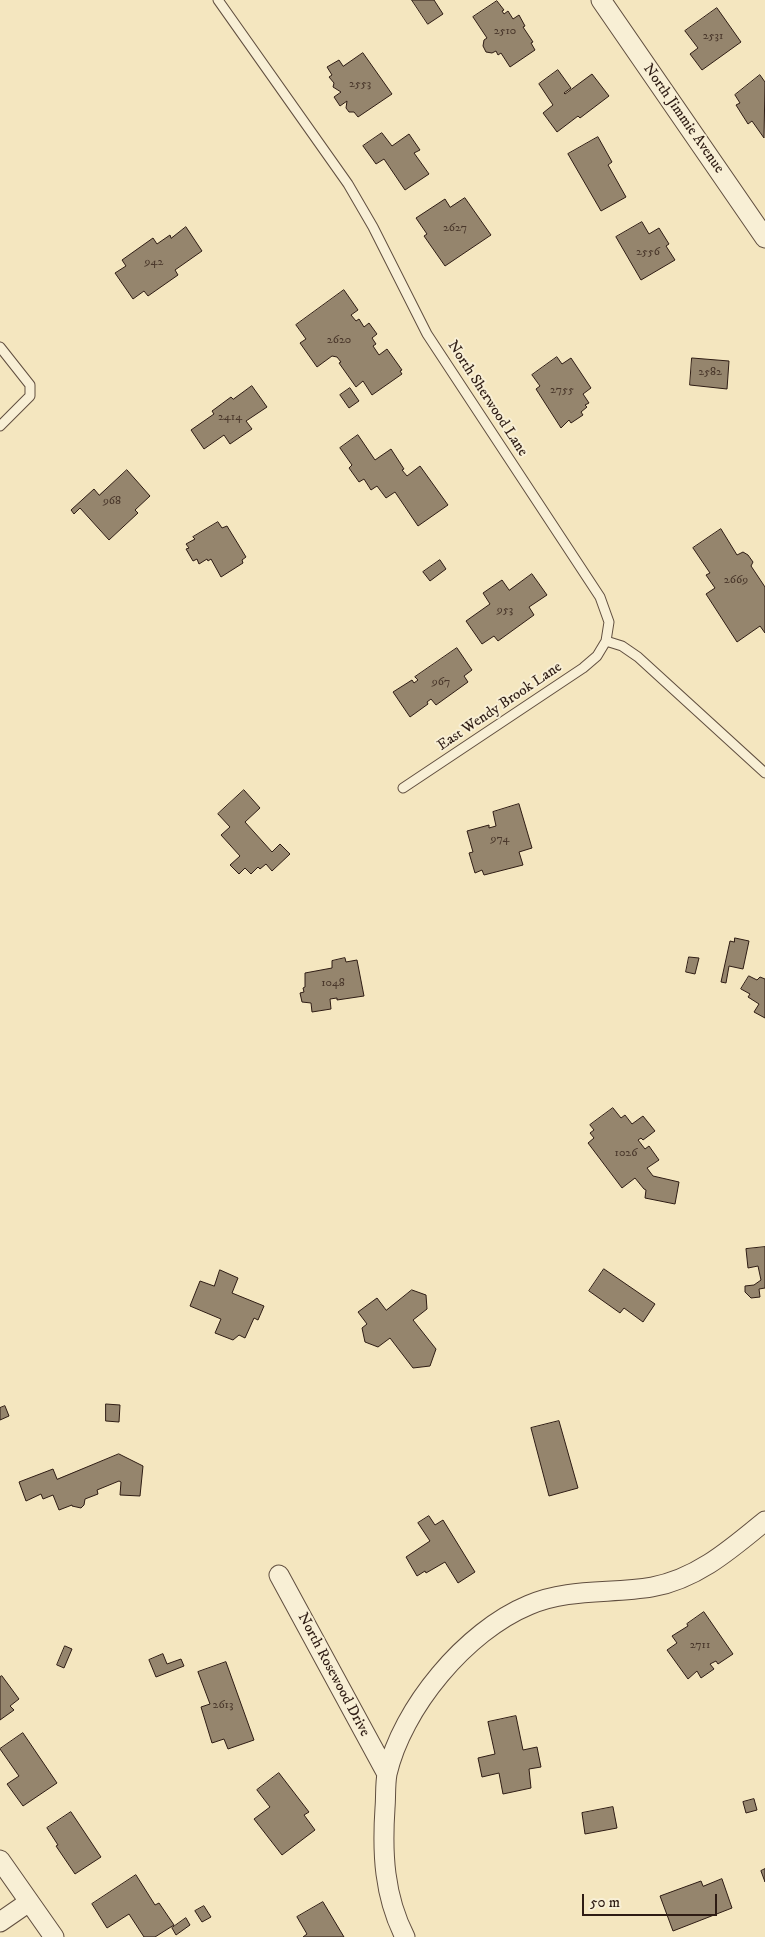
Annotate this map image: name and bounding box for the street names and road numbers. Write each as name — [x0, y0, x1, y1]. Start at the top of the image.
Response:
street label: North Jimmie Avenue — [639, 61, 727, 177]
street label: North Sherwood Lane — [443, 338, 531, 460]
street label: East Wendy Brook Lane — [434, 659, 566, 755]
street label: North Rosewood Drive — [293, 1610, 373, 1740]

